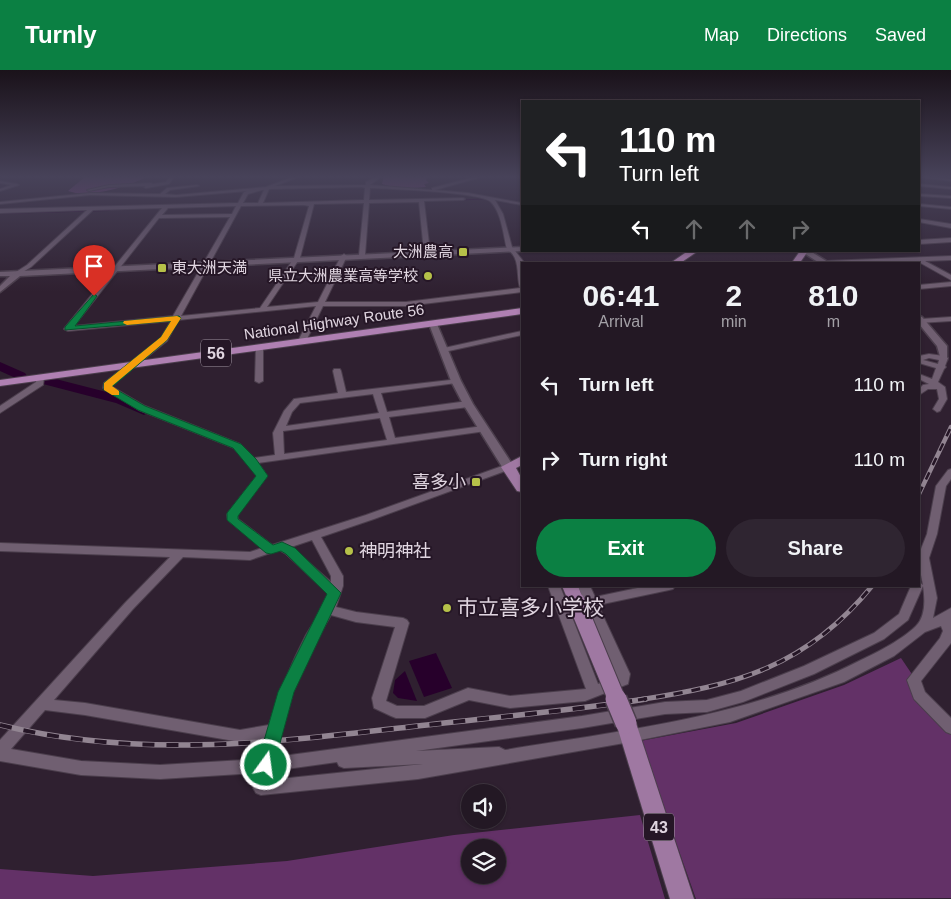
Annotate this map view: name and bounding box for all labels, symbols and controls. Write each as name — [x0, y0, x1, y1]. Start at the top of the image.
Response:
text: Turnly — [25, 21, 97, 48]
text: Map — [704, 25, 739, 45]
text: Directions — [767, 25, 847, 45]
text: Saved — [875, 25, 926, 45]
icon: left — [536, 120, 601, 185]
text: 110 m — [619, 120, 716, 159]
text: Turn left — [619, 161, 699, 186]
icon: left — [627, 215, 655, 243]
icon: ahead — [680, 215, 708, 243]
icon: ahead — [733, 215, 761, 243]
icon: right — [786, 215, 814, 243]
place label: 大洲農高 — [393, 243, 453, 260]
pin — [73, 245, 115, 296]
marker: 大洲農高 — [457, 246, 469, 258]
icon: arrive — [80, 252, 108, 280]
place label: 東大洲天満 — [172, 259, 247, 276]
marker: 東大洲天満 — [156, 262, 168, 274]
place label: 県立大洲農業高等学校 — [268, 267, 418, 284]
marker: 県立大洲農業高等学校 — [422, 270, 434, 282]
text: 06:41 — [583, 279, 659, 312]
text: 2 — [725, 279, 742, 312]
text: 810 — [808, 279, 858, 312]
street label: National Highway Route 56 — [243, 300, 425, 343]
text: Arrival — [598, 313, 644, 330]
text: min — [721, 313, 747, 330]
text: m — [827, 313, 840, 330]
road number: 56 — [201, 340, 231, 366]
icon: left — [536, 371, 564, 399]
text: Turn left — [579, 374, 654, 395]
text: 110 m — [854, 374, 905, 395]
icon: right — [536, 446, 564, 474]
text: Turn right — [579, 449, 667, 470]
text: 110 m — [854, 449, 905, 470]
place label: 喜多小 — [412, 472, 466, 492]
marker: 喜多小 — [470, 476, 482, 488]
button: Exit — [536, 519, 716, 577]
button: Share — [726, 519, 905, 577]
place label: 神明神社 — [359, 541, 431, 561]
marker: 神明神社 — [343, 545, 355, 557]
place label: 市立喜多小学校 — [457, 596, 604, 619]
marker: 市立喜多小学校 — [441, 602, 453, 614]
position arrow — [239, 738, 291, 790]
map controls — [461, 784, 506, 884]
button: sound — [461, 784, 506, 829]
road number: 43 — [644, 814, 674, 840]
button: layers — [461, 839, 506, 884]

